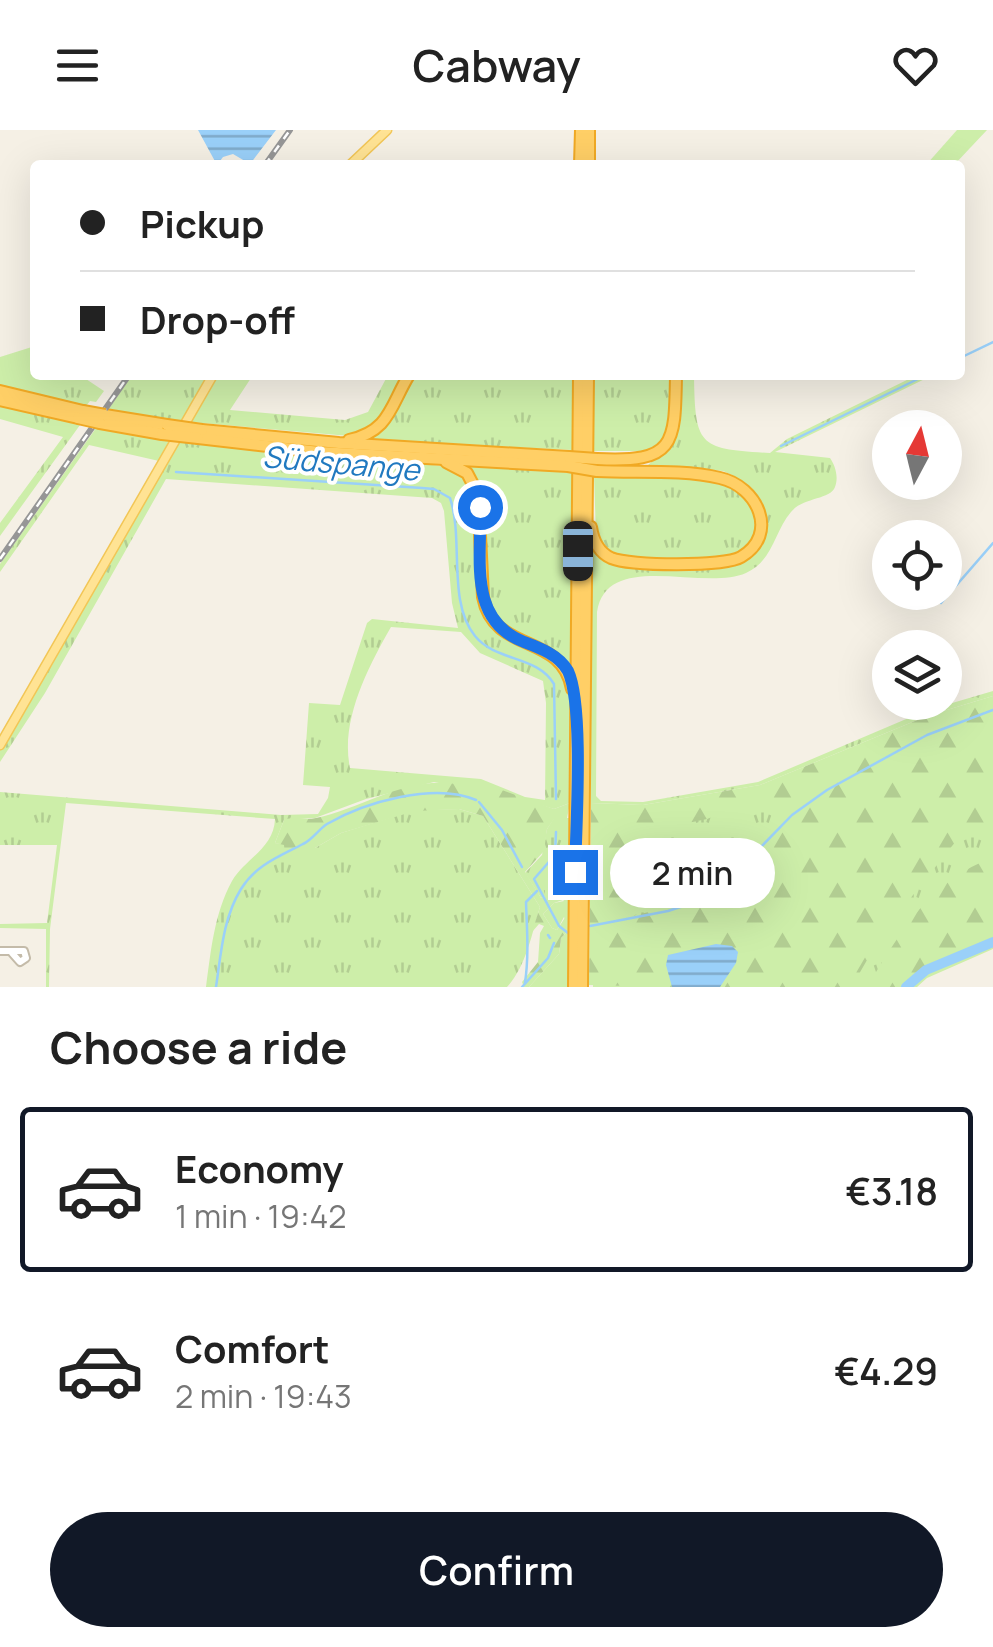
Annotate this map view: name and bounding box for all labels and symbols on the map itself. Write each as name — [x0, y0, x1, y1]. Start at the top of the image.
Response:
north arrow — [872, 410, 962, 500]
water label: Südspange — [261, 435, 423, 490]
route start — [458, 485, 503, 530]
car — [563, 521, 593, 581]
callout: 2 min — [610, 837, 775, 907]
route end — [553, 850, 598, 895]

